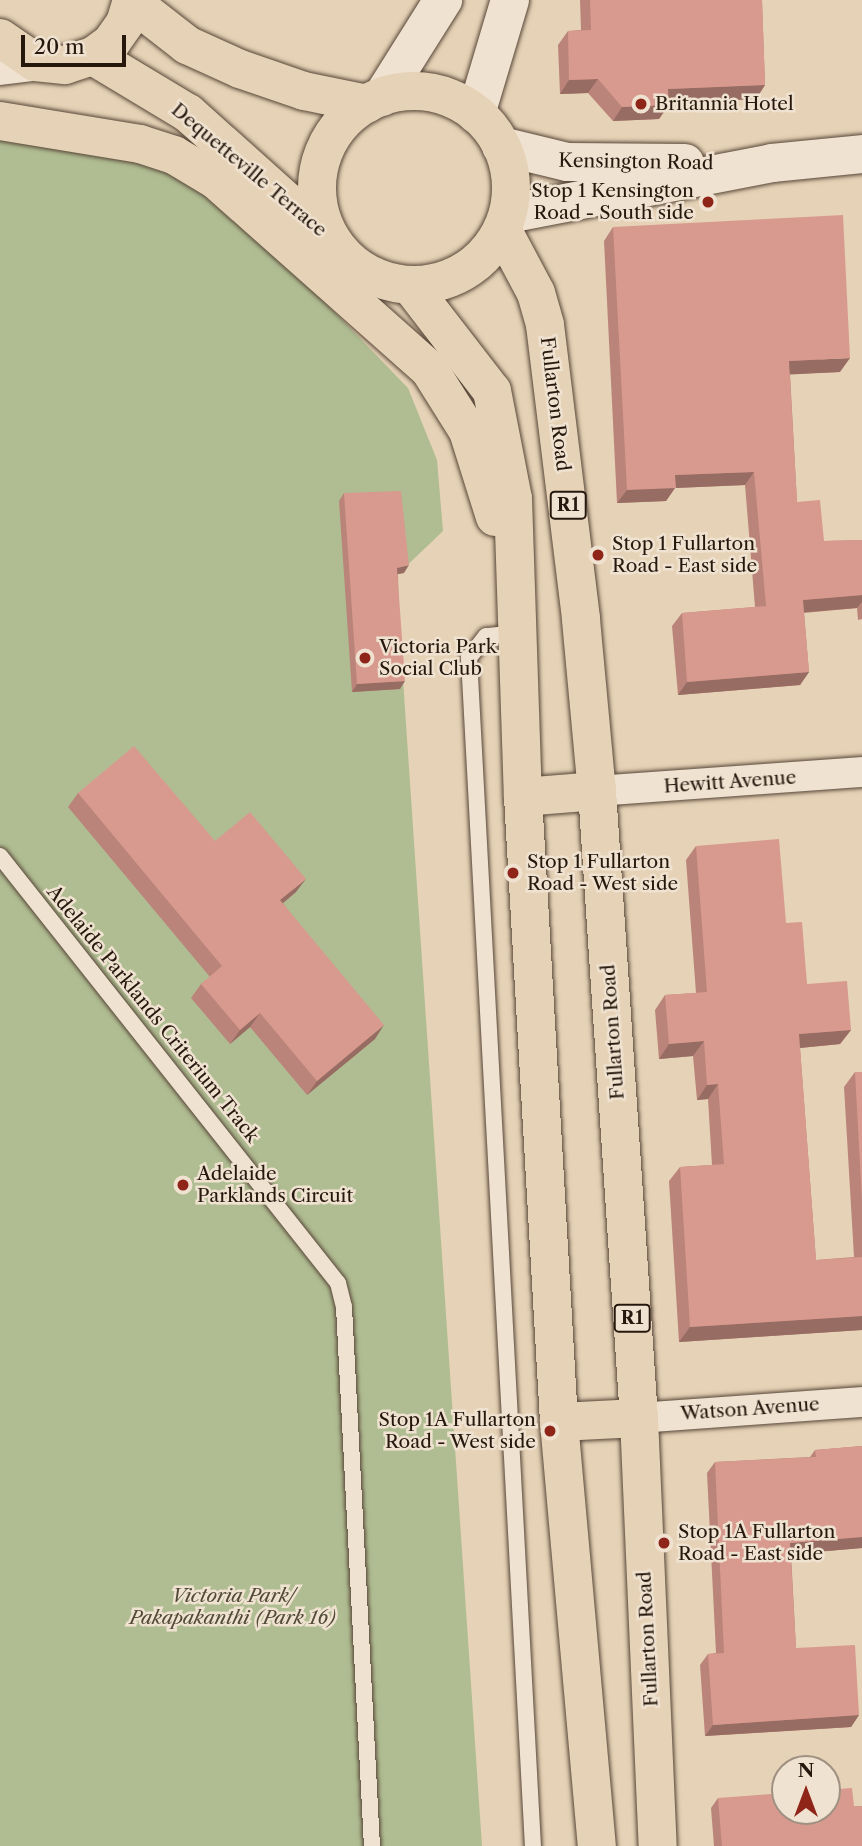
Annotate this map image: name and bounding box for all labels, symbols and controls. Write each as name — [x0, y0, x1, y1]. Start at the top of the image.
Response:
scale bar — [24, 21, 130, 65]
text: 20 m — [34, 34, 85, 59]
place label: Britannia Hotel — [655, 93, 794, 115]
marker: Britannia Hotel — [633, 96, 649, 112]
street label: Dequetteville Terrace — [167, 98, 331, 242]
street label: Kensington Road — [558, 149, 714, 175]
place label: Stop 1 Kensington Road - South side — [531, 180, 694, 224]
marker: Stop 1 Kensington Road - South side — [700, 194, 716, 210]
street label: Fullarton Road — [535, 335, 575, 473]
road number: R1 — [549, 490, 587, 520]
place label: Stop 1 Fullarton Road - East side — [612, 533, 757, 577]
marker: Stop 1 Fullarton Road - East side — [590, 547, 606, 563]
place label: Victoria Park Social Club — [379, 636, 497, 680]
marker: Victoria Park Social Club — [357, 650, 373, 666]
street label: Hewitt Avenue — [663, 766, 797, 798]
place label: Stop 1 Fullarton Road - West side — [527, 851, 679, 895]
marker: Stop 1 Fullarton Road - West side — [505, 865, 521, 881]
street label: Adelaide Parklands Criterium Track — [42, 881, 264, 1147]
street label: Fullarton Road — [597, 964, 629, 1100]
place label: Adelaide Parklands Circuit — [197, 1163, 353, 1207]
marker: Adelaide Parklands Circuit — [175, 1177, 191, 1193]
road number: R1 — [613, 1303, 651, 1332]
street label: Watson Avenue — [679, 1393, 821, 1425]
place label: Stop 1A Fullarton Road - West side — [378, 1409, 536, 1453]
marker: Stop 1A Fullarton Road - West side — [542, 1423, 558, 1439]
place label: Stop 1A Fullarton Road - East side — [678, 1521, 836, 1565]
marker: Stop 1A Fullarton Road - East side — [656, 1535, 672, 1551]
street label: Fullarton Road — [633, 1571, 663, 1707]
park label: Victoria Park/ Pakapakanthi (Park 16) — [130, 1585, 336, 1629]
north arrow — [771, 1755, 841, 1825]
text: N — [798, 1759, 814, 1782]

